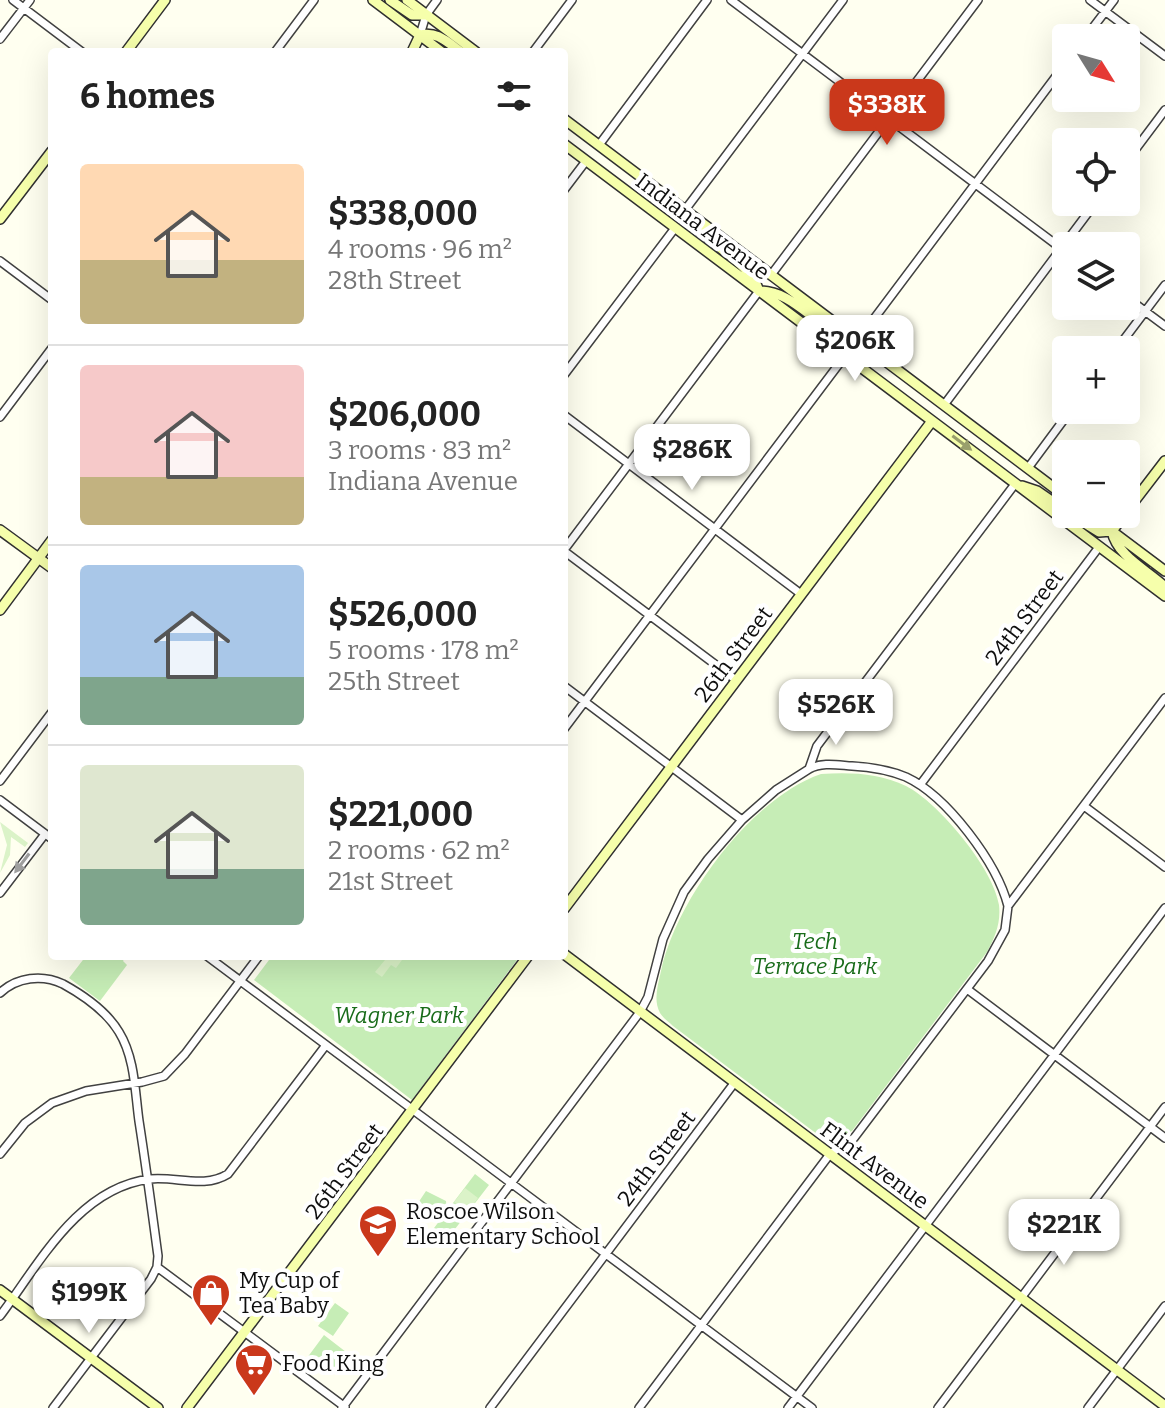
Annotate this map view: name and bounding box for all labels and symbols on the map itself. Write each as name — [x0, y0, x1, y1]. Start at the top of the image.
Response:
north arrow — [1052, 24, 1140, 112]
pin: $338K — [831, 79, 943, 147]
street label: Indiana Avenue — [630, 167, 775, 286]
pin: $206K — [799, 315, 911, 383]
pin: $286K — [636, 424, 748, 492]
one-way arrow — [952, 435, 972, 451]
street label: 24th Street — [980, 564, 1069, 670]
street label: 26th Street — [689, 601, 778, 707]
pin: $526K — [780, 679, 892, 747]
one-way arrow — [15, 853, 31, 874]
park label: Tech Terrace Park — [753, 928, 878, 980]
park label: Wagner Park — [334, 1002, 465, 1029]
street label: 24th Street — [612, 1105, 701, 1211]
street label: Flint Avenue — [815, 1116, 934, 1215]
street label: 26th Street — [300, 1118, 389, 1224]
place label: Roscoe Wilson Elementary School — [406, 1198, 600, 1250]
pin: $221K — [1008, 1199, 1120, 1267]
school or university icon: Roscoe Wilson Elementary School — [357, 1203, 399, 1258]
pin: $199K — [33, 1267, 145, 1335]
place label: My Cup of Tea Baby — [239, 1267, 340, 1319]
shop icon: My Cup of Tea Baby — [190, 1272, 232, 1327]
supermarket icon: Food King — [233, 1342, 275, 1397]
place label: Food King — [282, 1350, 384, 1377]

